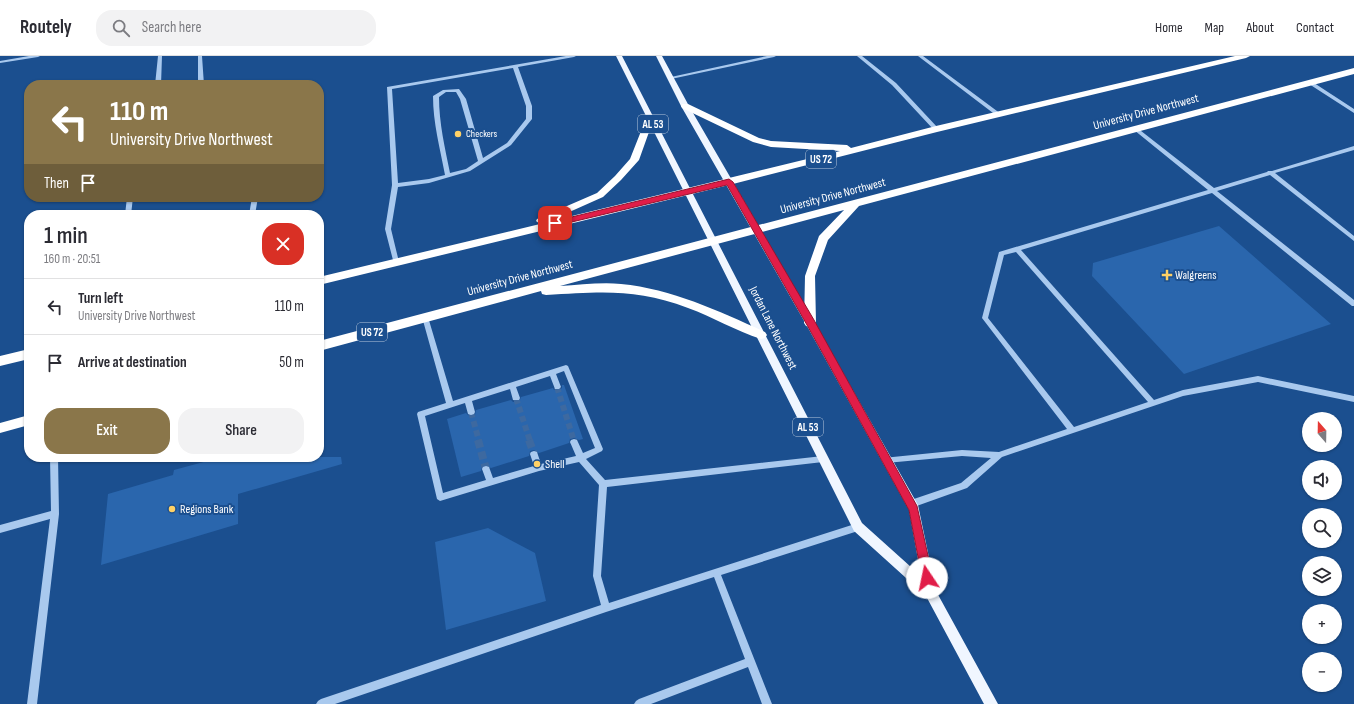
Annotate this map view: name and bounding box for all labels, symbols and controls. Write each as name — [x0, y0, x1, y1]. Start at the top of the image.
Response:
search box — [96, 10, 376, 46]
text: Routely — [20, 16, 72, 39]
icon: search — [110, 17, 132, 39]
text: Search here — [142, 18, 201, 37]
text: Home — [1155, 19, 1183, 36]
text: Map — [1205, 19, 1224, 36]
text: About — [1246, 19, 1274, 36]
text: Contact — [1296, 19, 1334, 36]
street label: University Drive Northwest — [1092, 91, 1201, 133]
text: 110 m — [110, 95, 168, 128]
icon: left — [44, 96, 96, 148]
road number: AL 53 — [638, 115, 668, 133]
place label: Checkers — [466, 128, 498, 140]
text: University Drive Northwest — [110, 129, 273, 150]
marker: Checkers — [453, 129, 463, 139]
road number: US 72 — [806, 150, 836, 168]
icon: arrive — [77, 172, 99, 194]
text: Then — [44, 174, 69, 193]
street label: University Drive Northwest — [779, 175, 888, 217]
pin — [538, 206, 572, 240]
icon: arrive — [544, 212, 566, 234]
text: 1 min — [44, 221, 88, 250]
button: close — [262, 223, 304, 265]
text: 160 m · 20:51 — [44, 251, 100, 267]
street label: University Drive Northwest — [466, 257, 575, 299]
place label: Walgreens — [1175, 268, 1216, 283]
marker: Walgreens — [1162, 270, 1172, 280]
street label: Jordan Lane Northwest — [745, 283, 801, 372]
text: Turn left — [78, 289, 123, 308]
icon: left — [44, 296, 66, 318]
text: 110 m — [275, 297, 304, 316]
text: University Drive Northwest — [78, 308, 196, 324]
road number: US 72 — [357, 323, 387, 341]
icon: arrive — [44, 352, 66, 374]
text: Arrive at destination — [78, 353, 187, 372]
text: 50 m — [279, 353, 304, 372]
button: Exit — [44, 408, 170, 454]
button: Share — [178, 408, 304, 454]
north arrow — [1302, 412, 1342, 452]
map controls — [1302, 412, 1342, 692]
road number: AL 53 — [793, 418, 823, 436]
place label: Shell — [545, 457, 565, 472]
marker: Shell — [532, 459, 542, 469]
button: sound — [1302, 460, 1342, 500]
place label: Regions Bank — [180, 502, 234, 517]
marker: Regions Bank — [167, 504, 177, 514]
button: search — [1302, 508, 1342, 548]
button: layers — [1302, 556, 1342, 596]
position arrow — [906, 557, 948, 599]
button: + — [1302, 604, 1342, 644]
button: − — [1302, 652, 1342, 692]

